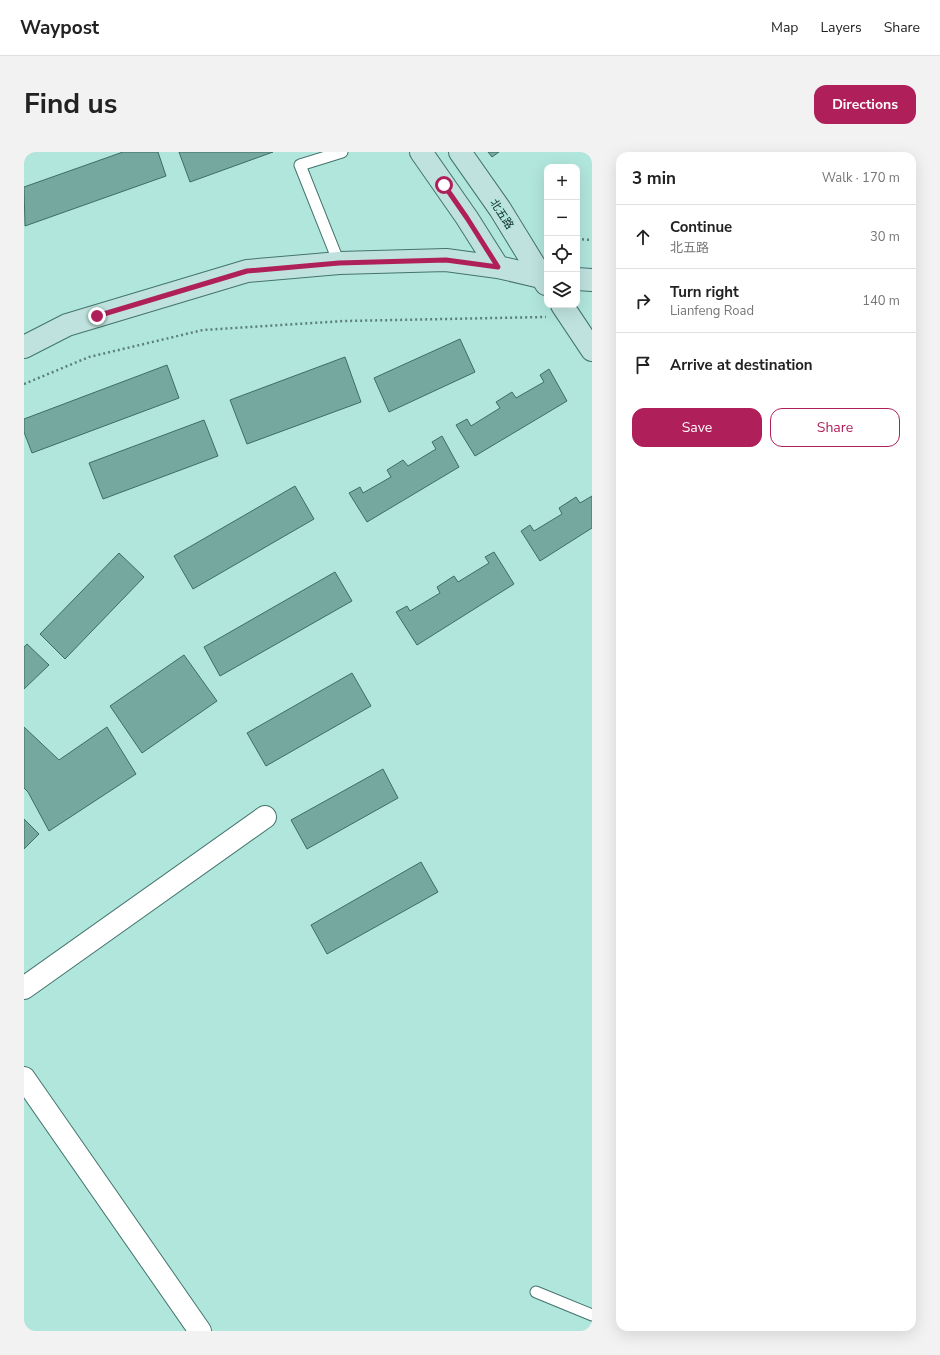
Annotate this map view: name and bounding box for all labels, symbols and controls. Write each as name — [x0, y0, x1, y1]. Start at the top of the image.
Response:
text: Waypost — [20, 15, 99, 41]
text: Map — [771, 18, 798, 37]
text: Layers — [820, 18, 862, 37]
text: Share — [884, 18, 920, 37]
text: Find us — [24, 85, 118, 123]
button: Directions — [814, 85, 916, 124]
map controls — [544, 164, 580, 308]
button: + — [544, 164, 580, 200]
text: 3 min — [632, 167, 676, 190]
text: Walk · 170 m — [822, 169, 900, 187]
route start — [435, 176, 453, 194]
street label: 北五路 — [486, 196, 517, 232]
button: − — [544, 200, 580, 236]
text: Continue — [670, 217, 732, 237]
icon: ahead — [632, 226, 654, 248]
text: 30 m — [870, 228, 900, 246]
button: locate — [544, 236, 580, 272]
text: 北五路 — [670, 239, 709, 257]
button: layers — [544, 272, 580, 308]
text: Turn right — [670, 282, 739, 302]
icon: right — [632, 290, 654, 312]
text: 140 m — [862, 292, 900, 310]
text: Lianfeng Road — [670, 302, 754, 320]
route end — [88, 307, 106, 325]
icon: arrive — [632, 354, 654, 376]
text: Arrive at destination — [670, 355, 813, 375]
button: Save — [632, 408, 762, 447]
button: Share — [770, 408, 900, 447]

